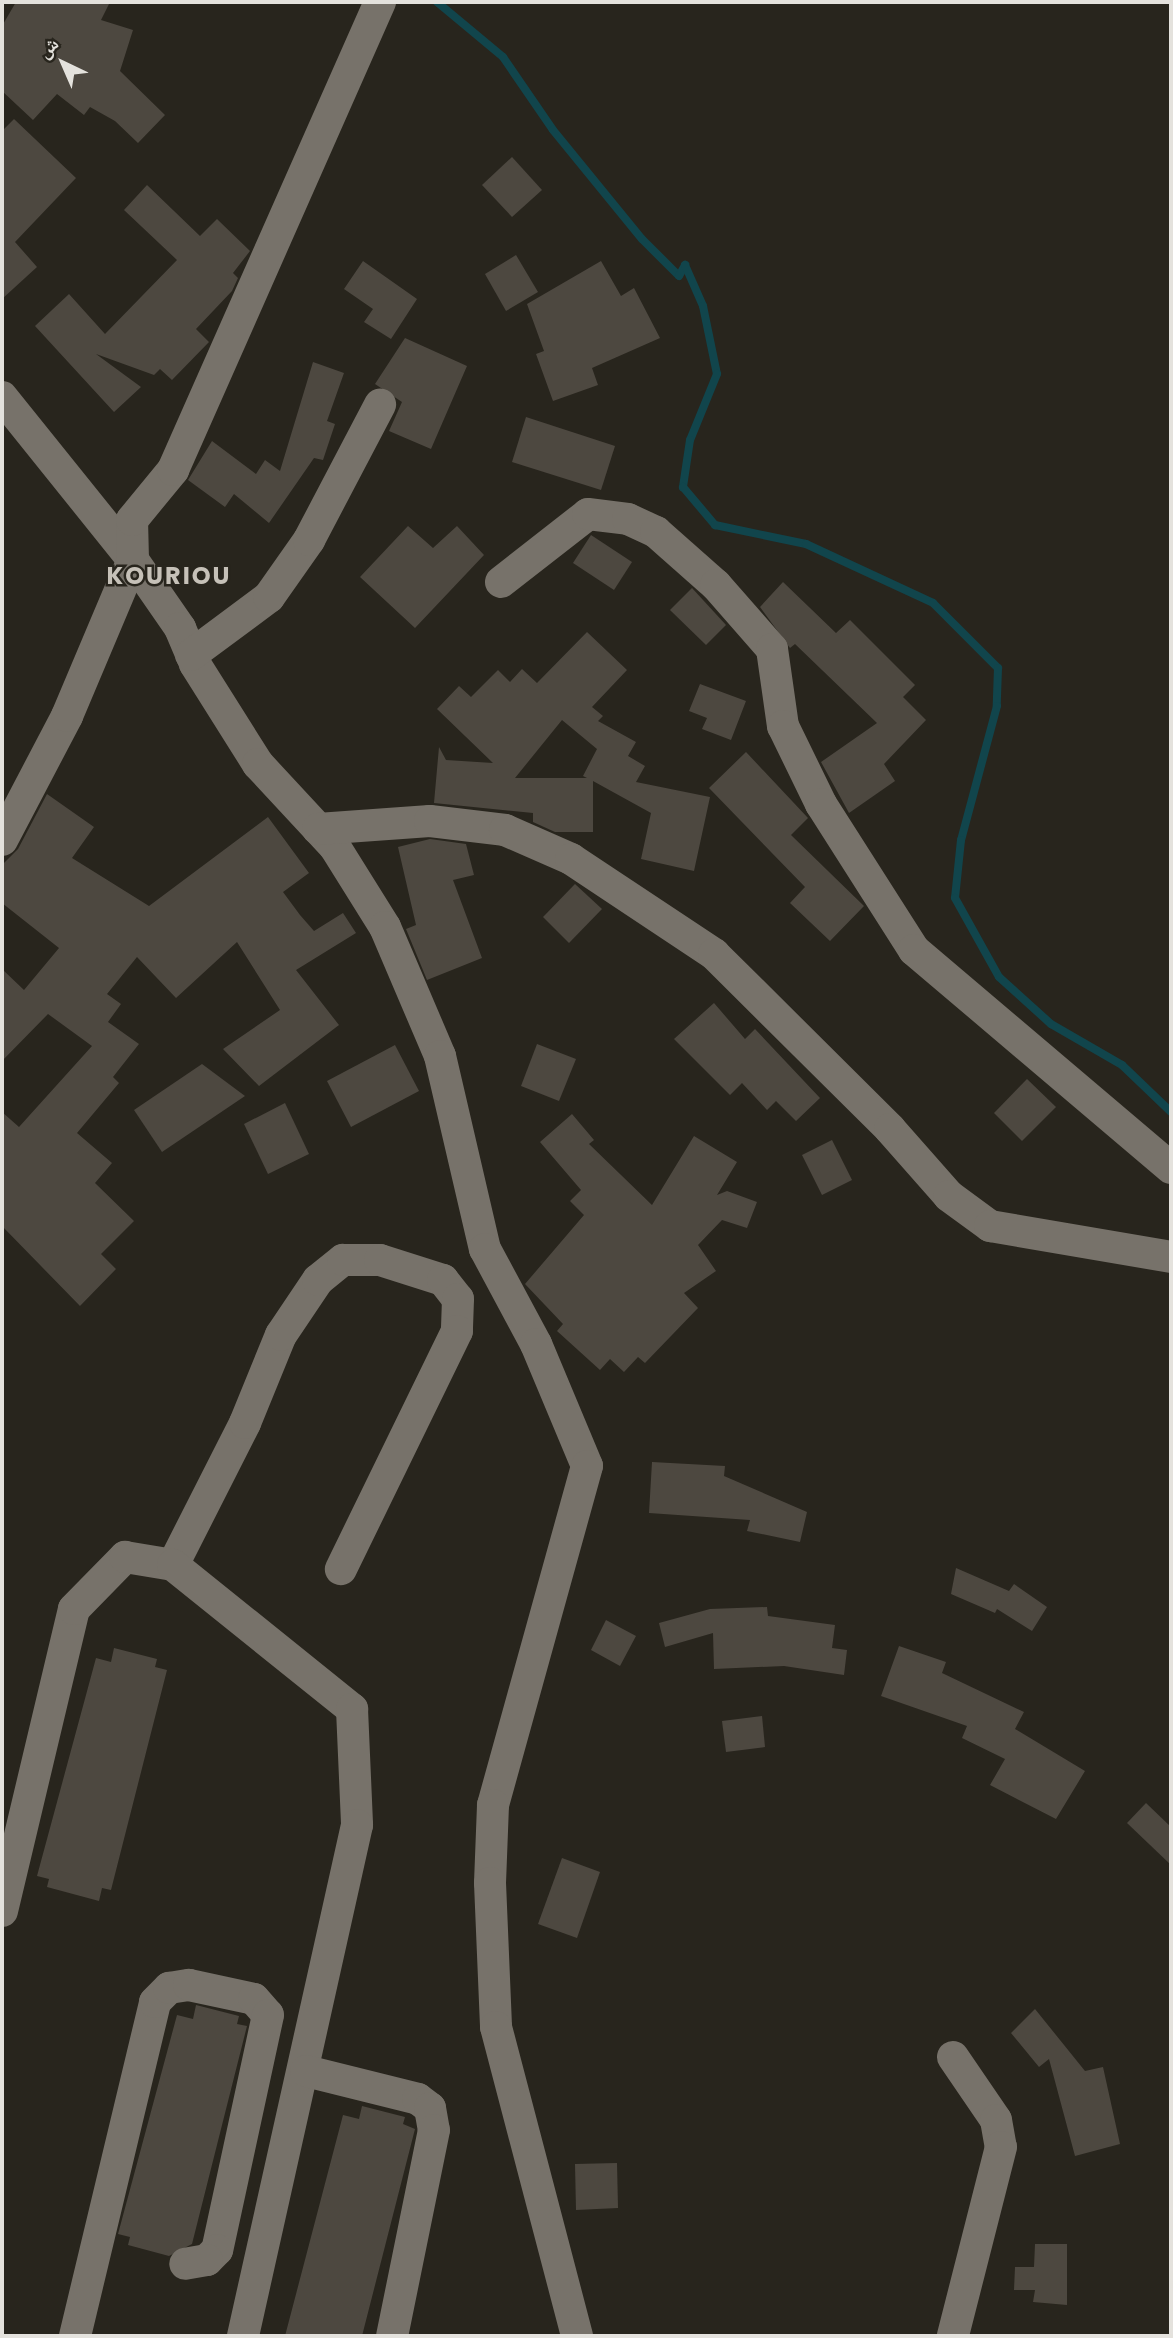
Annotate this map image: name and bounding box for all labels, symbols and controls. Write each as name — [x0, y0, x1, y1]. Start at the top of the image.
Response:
north arrow — [28, 28, 98, 98]
text: ش — [31, 31, 65, 64]
district label: KOURIOU — [107, 562, 231, 590]

